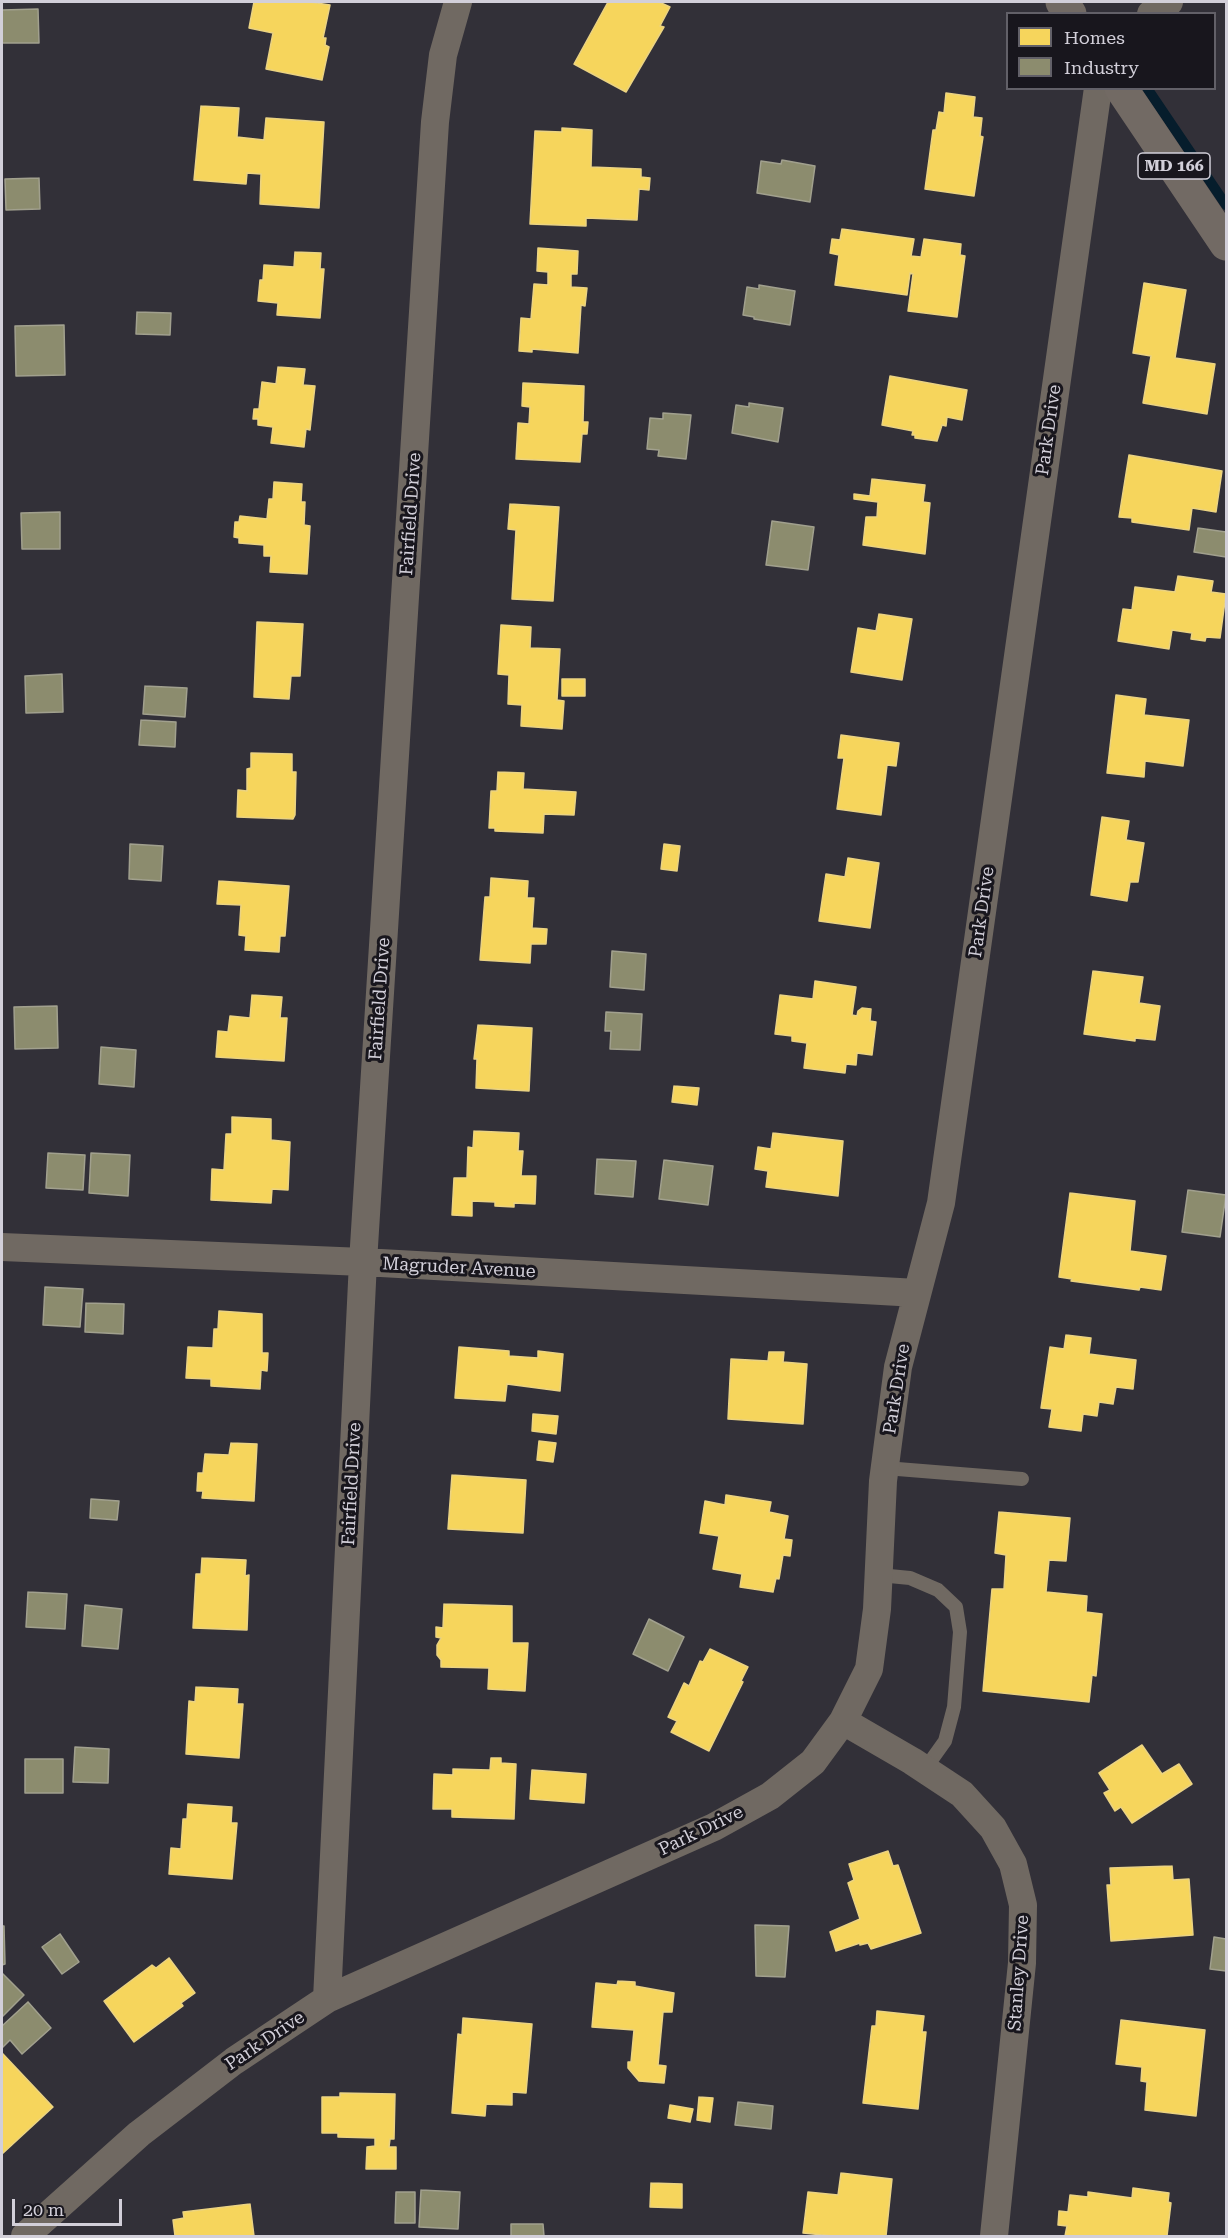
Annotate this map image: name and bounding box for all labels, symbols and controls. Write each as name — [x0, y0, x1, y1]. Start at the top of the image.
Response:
legend — [1006, 12, 1216, 90]
text: Homes — [1064, 27, 1125, 48]
text: Industry — [1064, 57, 1139, 78]
road number: MD 166 — [1138, 153, 1210, 179]
street label: Park Drive — [1032, 383, 1066, 477]
street label: Fairfield Drive — [396, 452, 426, 576]
street label: Park Drive — [965, 865, 999, 959]
street label: Fairfield Drive — [365, 937, 395, 1061]
street label: Magruder Avenue — [382, 1253, 536, 1283]
street label: Park Drive — [879, 1342, 915, 1436]
street label: Fairfield Drive — [338, 1422, 366, 1546]
street label: Park Drive — [655, 1801, 747, 1861]
street label: Stanley Drive — [1004, 1914, 1034, 2032]
street label: Park Drive — [221, 2007, 309, 2075]
scale bar — [15, 2187, 124, 2225]
text: 20 m — [23, 2199, 64, 2220]

